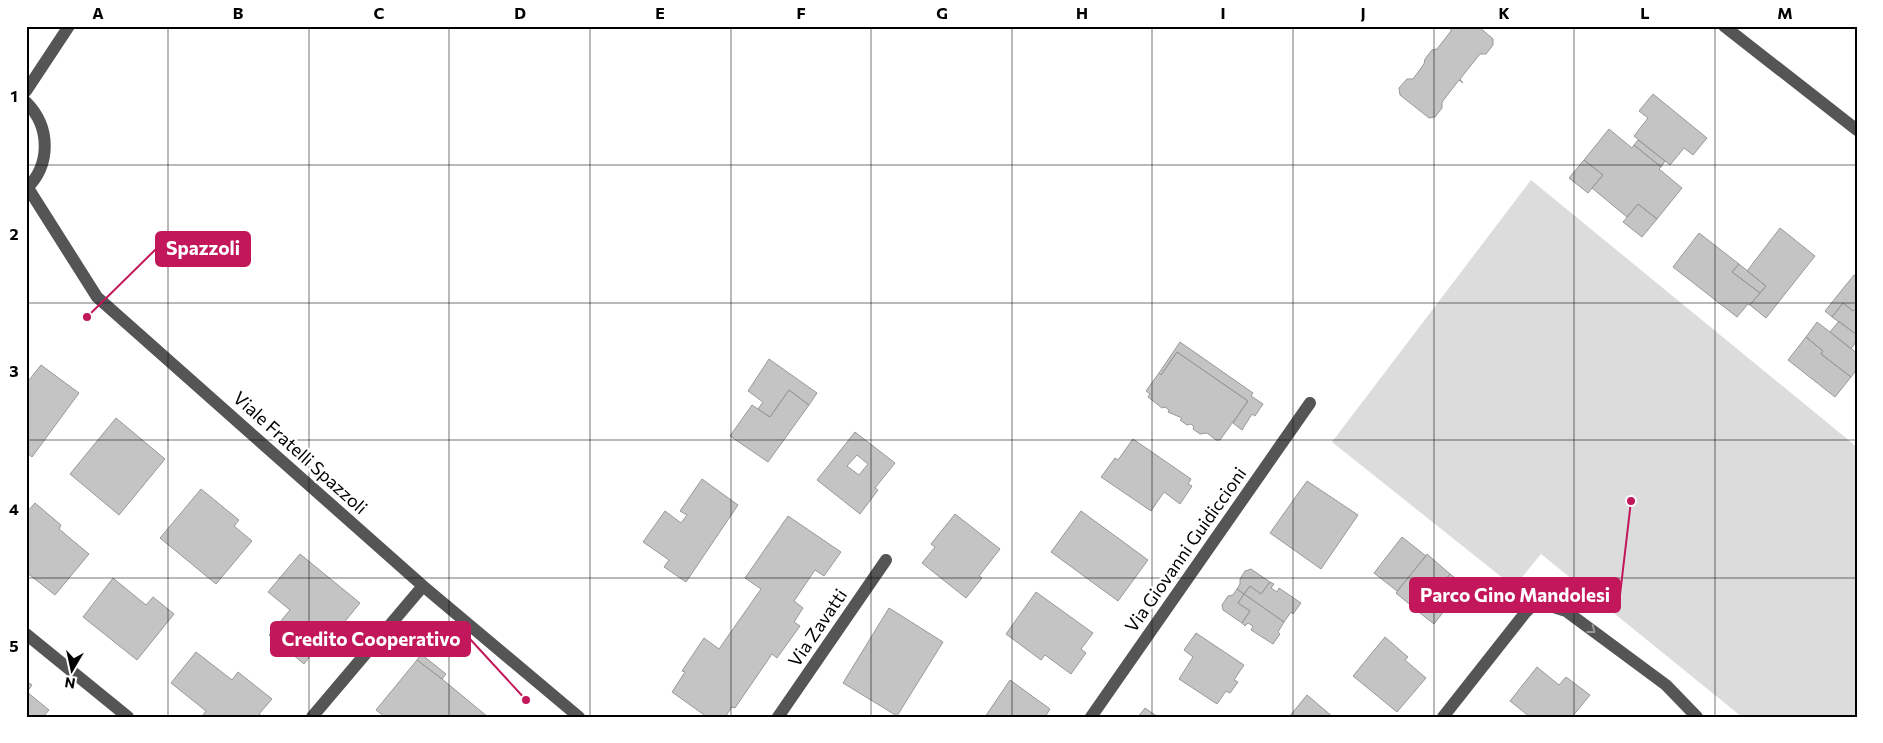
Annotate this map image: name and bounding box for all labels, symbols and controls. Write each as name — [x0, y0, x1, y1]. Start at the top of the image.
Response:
text: A — [92, 3, 104, 22]
text: B — [233, 3, 244, 22]
text: C — [374, 3, 385, 22]
text: D — [514, 3, 526, 22]
text: E — [655, 3, 665, 22]
text: F — [796, 3, 806, 22]
text: G — [936, 3, 948, 22]
text: H — [1076, 3, 1088, 22]
text: I — [1220, 3, 1226, 22]
text: J — [1360, 3, 1366, 22]
text: K — [1498, 3, 1510, 22]
text: L — [1640, 3, 1650, 22]
text: M — [1777, 3, 1793, 22]
text: 1 — [10, 86, 18, 105]
text: 2 — [9, 224, 19, 243]
callout: Spazzoli — [156, 232, 250, 266]
text: Spazzoli — [166, 236, 240, 259]
text: 3 — [9, 361, 19, 380]
street label: Viale Fratelli Spazzoli — [229, 386, 372, 518]
street label: Via Giovanni Guidiccioni — [1120, 463, 1250, 636]
text: 4 — [9, 499, 19, 518]
callout: Parco Gino Mandolesi — [1410, 578, 1620, 612]
text: Parco Gino Mandolesi — [1420, 583, 1610, 606]
street label: Via Zavatti — [783, 584, 851, 670]
callout: Credito Cooperativo — [271, 622, 470, 656]
one-way arrow — [1586, 624, 1596, 633]
text: Credito Cooperativo — [281, 627, 461, 650]
text: 5 — [9, 636, 19, 655]
north arrow — [48, 646, 98, 696]
text: N — [63, 674, 76, 693]

